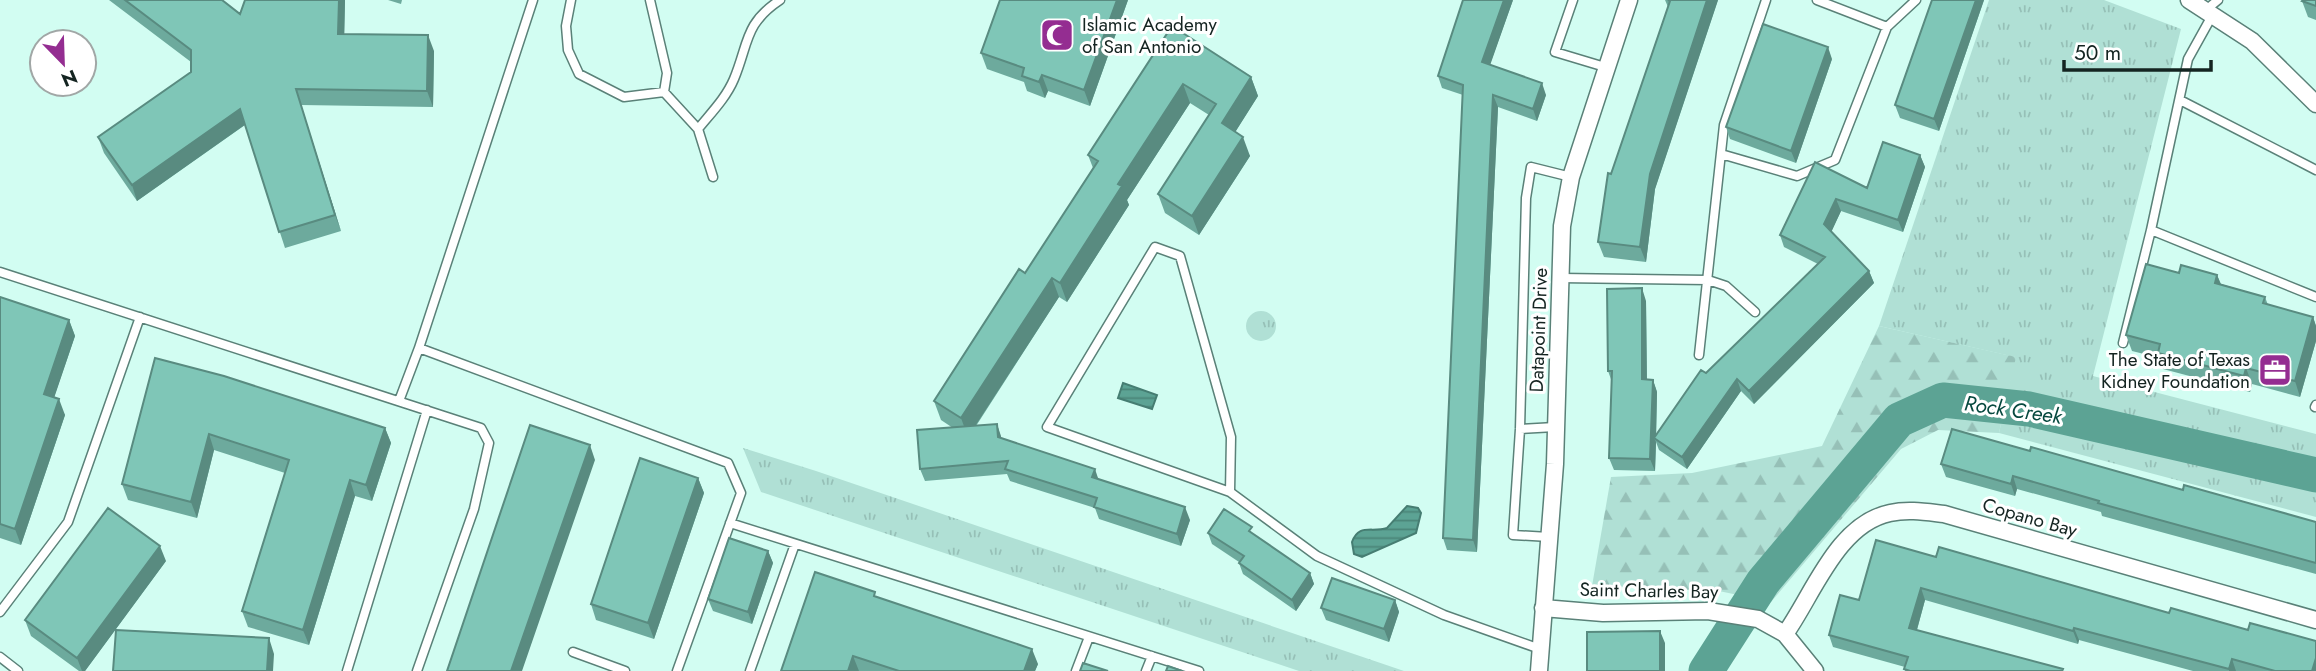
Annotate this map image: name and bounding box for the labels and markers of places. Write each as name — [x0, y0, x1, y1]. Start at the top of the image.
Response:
place label: Islamic Academy of San Antonio — [1082, 11, 1217, 60]
mosque icon: Islamic Academy of San Antonio — [1038, 16, 1076, 54]
place label: The State of Texas Kidney Foundation — [2101, 346, 2250, 395]
office icon: The State of Texas Kidney Foundation — [2256, 351, 2294, 389]

